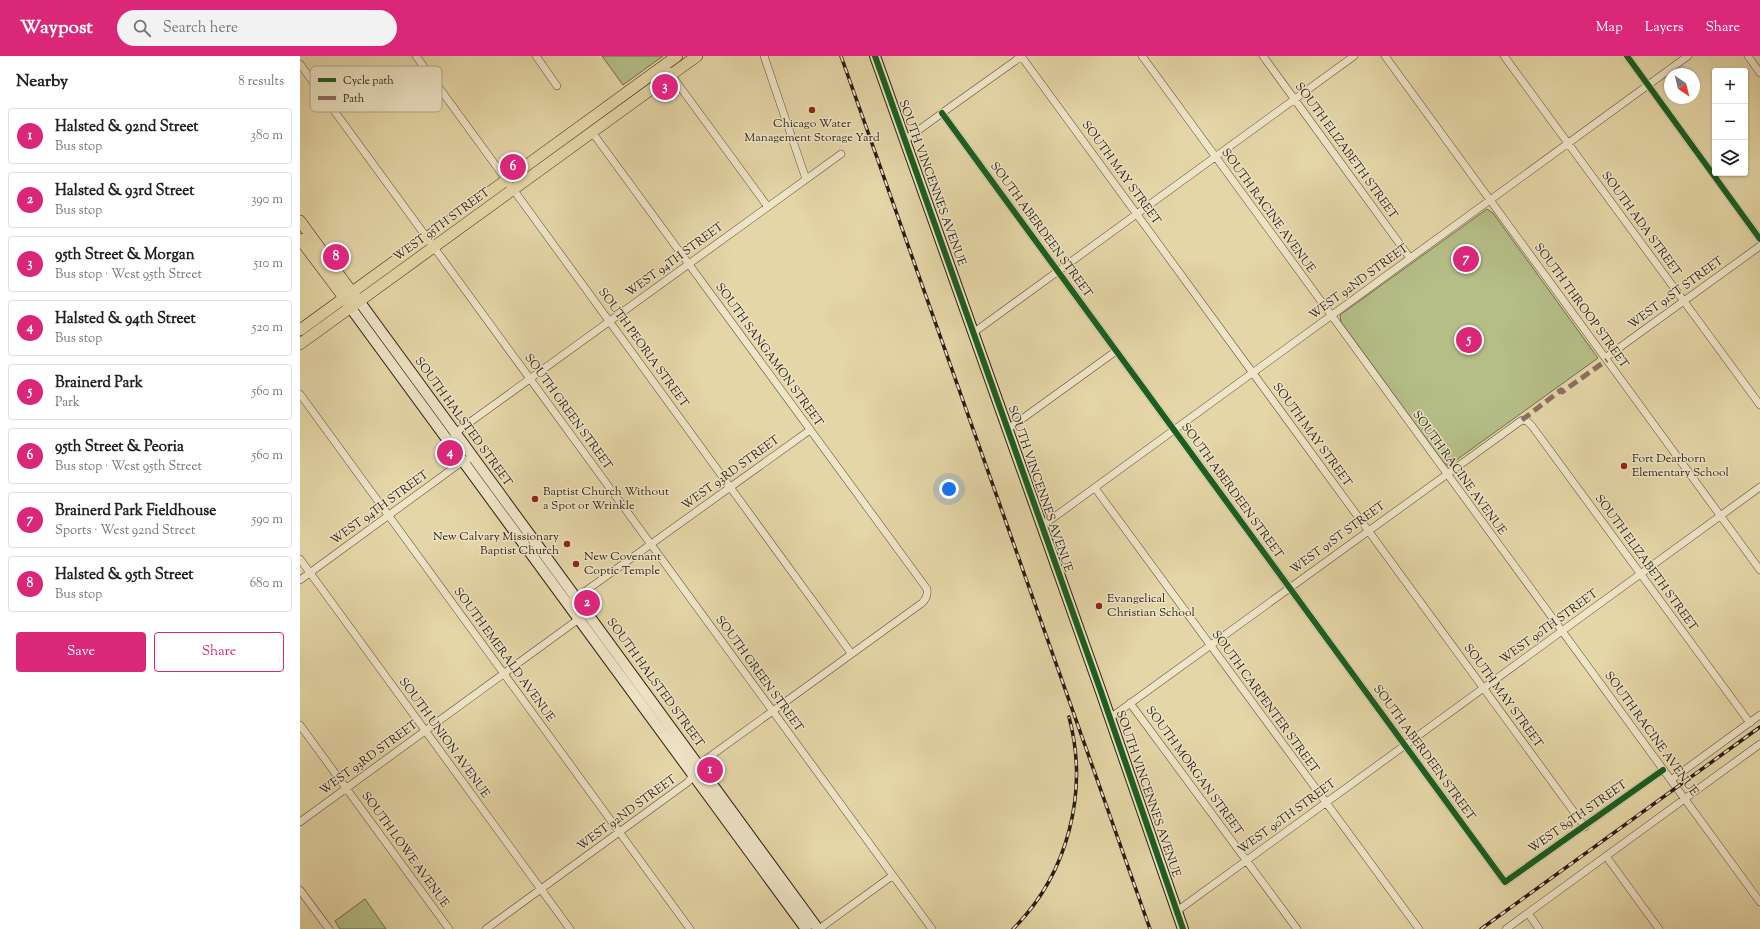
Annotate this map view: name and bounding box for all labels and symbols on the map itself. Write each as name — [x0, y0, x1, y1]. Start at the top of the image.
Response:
legend — [310, 66, 442, 112]
north arrow — [1664, 68, 1700, 104]
pin: 3 — [652, 72, 678, 102]
text: Cycle path — [343, 73, 394, 89]
street label: SOUTH ELIZABETH STREET — [1290, 79, 1402, 223]
text: Path — [343, 91, 365, 107]
street label: SOUTH VINCENNES AVENUE — [894, 97, 971, 269]
marker: Chicago Water Management Storage Yard — [807, 105, 817, 115]
place label: Chicago Water Management Storage Yard — [744, 115, 880, 147]
street label: SOUTH MAY STREET — [1077, 117, 1165, 229]
street label: SOUTH RACINE AVENUE — [1217, 145, 1320, 278]
pin: 6 — [500, 152, 526, 182]
street label: SOUTH ABERDEEN STREET — [985, 158, 1097, 302]
street label: SOUTH ADA STREET — [1597, 168, 1686, 281]
street label: WEST 95TH STREET — [390, 183, 494, 266]
street label: WEST 94TH STREET — [622, 218, 728, 302]
street label: WEST 92ND STREET — [1306, 239, 1413, 324]
street label: SOUTH THROOP STREET — [1529, 240, 1633, 373]
pin: 8 — [323, 242, 349, 272]
pin: 7 — [1453, 244, 1479, 274]
street label: WEST 91ST STREET — [1625, 252, 1728, 334]
street label: SOUTH SANGAMON STREET — [711, 280, 828, 431]
street label: SOUTH PEORIA STREET — [593, 284, 693, 412]
pin: 5 — [1456, 325, 1482, 355]
street label: SOUTH GREEN STREET — [520, 350, 617, 474]
street label: SOUTH HALSTED STREET — [410, 354, 517, 491]
street label: SOUTH MAY STREET — [1268, 379, 1356, 491]
street label: SOUTH VINCENNES AVENUE — [1003, 403, 1077, 576]
street label: SOUTH RACINE AVENUE — [1408, 407, 1511, 540]
street label: SOUTH ABERDEEN STREET — [1176, 419, 1288, 563]
street label: WEST 93RD STREET — [678, 431, 784, 515]
pin: 4 — [437, 438, 463, 468]
place label: Fort Dearborn Elementary School — [1632, 450, 1729, 482]
marker: Fort Dearborn Elementary School — [1619, 461, 1629, 471]
street label: WEST 94TH STREET — [327, 466, 433, 550]
your location — [939, 479, 959, 499]
place label: Baptist Church Without a Spot or Wrinkle — [543, 483, 669, 515]
street label: SOUTH ELIZABETH STREET — [1590, 491, 1702, 635]
marker: Baptist Church Without a Spot or Wrinkle — [530, 494, 540, 504]
street label: WEST 91ST STREET — [1287, 497, 1390, 579]
place label: New Calvary Missionary Baptist Church — [433, 528, 559, 560]
marker: New Calvary Missionary Baptist Church — [562, 539, 572, 549]
place label: New Covenant Coptic Temple — [584, 548, 661, 580]
marker: New Covenant Coptic Temple — [571, 559, 581, 569]
street label: SOUTH EMERALD AVENUE — [449, 584, 559, 727]
street label: WEST 90TH STREET — [1496, 585, 1602, 669]
pin: 2 — [574, 588, 600, 618]
place label: Evangelical Christian School — [1107, 590, 1195, 622]
marker: Evangelical Christian School — [1094, 601, 1104, 611]
street label: SOUTH GREEN STREET — [711, 612, 808, 736]
street label: SOUTH HALSTED STREET — [602, 615, 709, 752]
street label: SOUTH CARPENTER STREET — [1207, 627, 1323, 778]
street label: SOUTH MAY STREET — [1459, 640, 1547, 752]
street label: SOUTH RACINE AVENUE — [1600, 668, 1703, 801]
street label: SOUTH UNION AVENUE — [394, 674, 494, 802]
street label: SOUTH ABERDEEN STREET — [1368, 681, 1480, 825]
street label: SOUTH MORGAN STREET — [1141, 703, 1247, 840]
street label: SOUTH VINCENNES AVENUE — [1111, 708, 1185, 881]
street label: WEST 93RD STREET — [316, 716, 422, 800]
pin: 1 — [697, 755, 723, 785]
street label: WEST 92ND STREET — [574, 770, 681, 855]
street label: WEST 90TH STREET — [1234, 775, 1340, 859]
street label: WEST 89TH STREET — [1525, 776, 1632, 858]
street label: SOUTH LOWE AVENUE — [357, 788, 454, 912]

